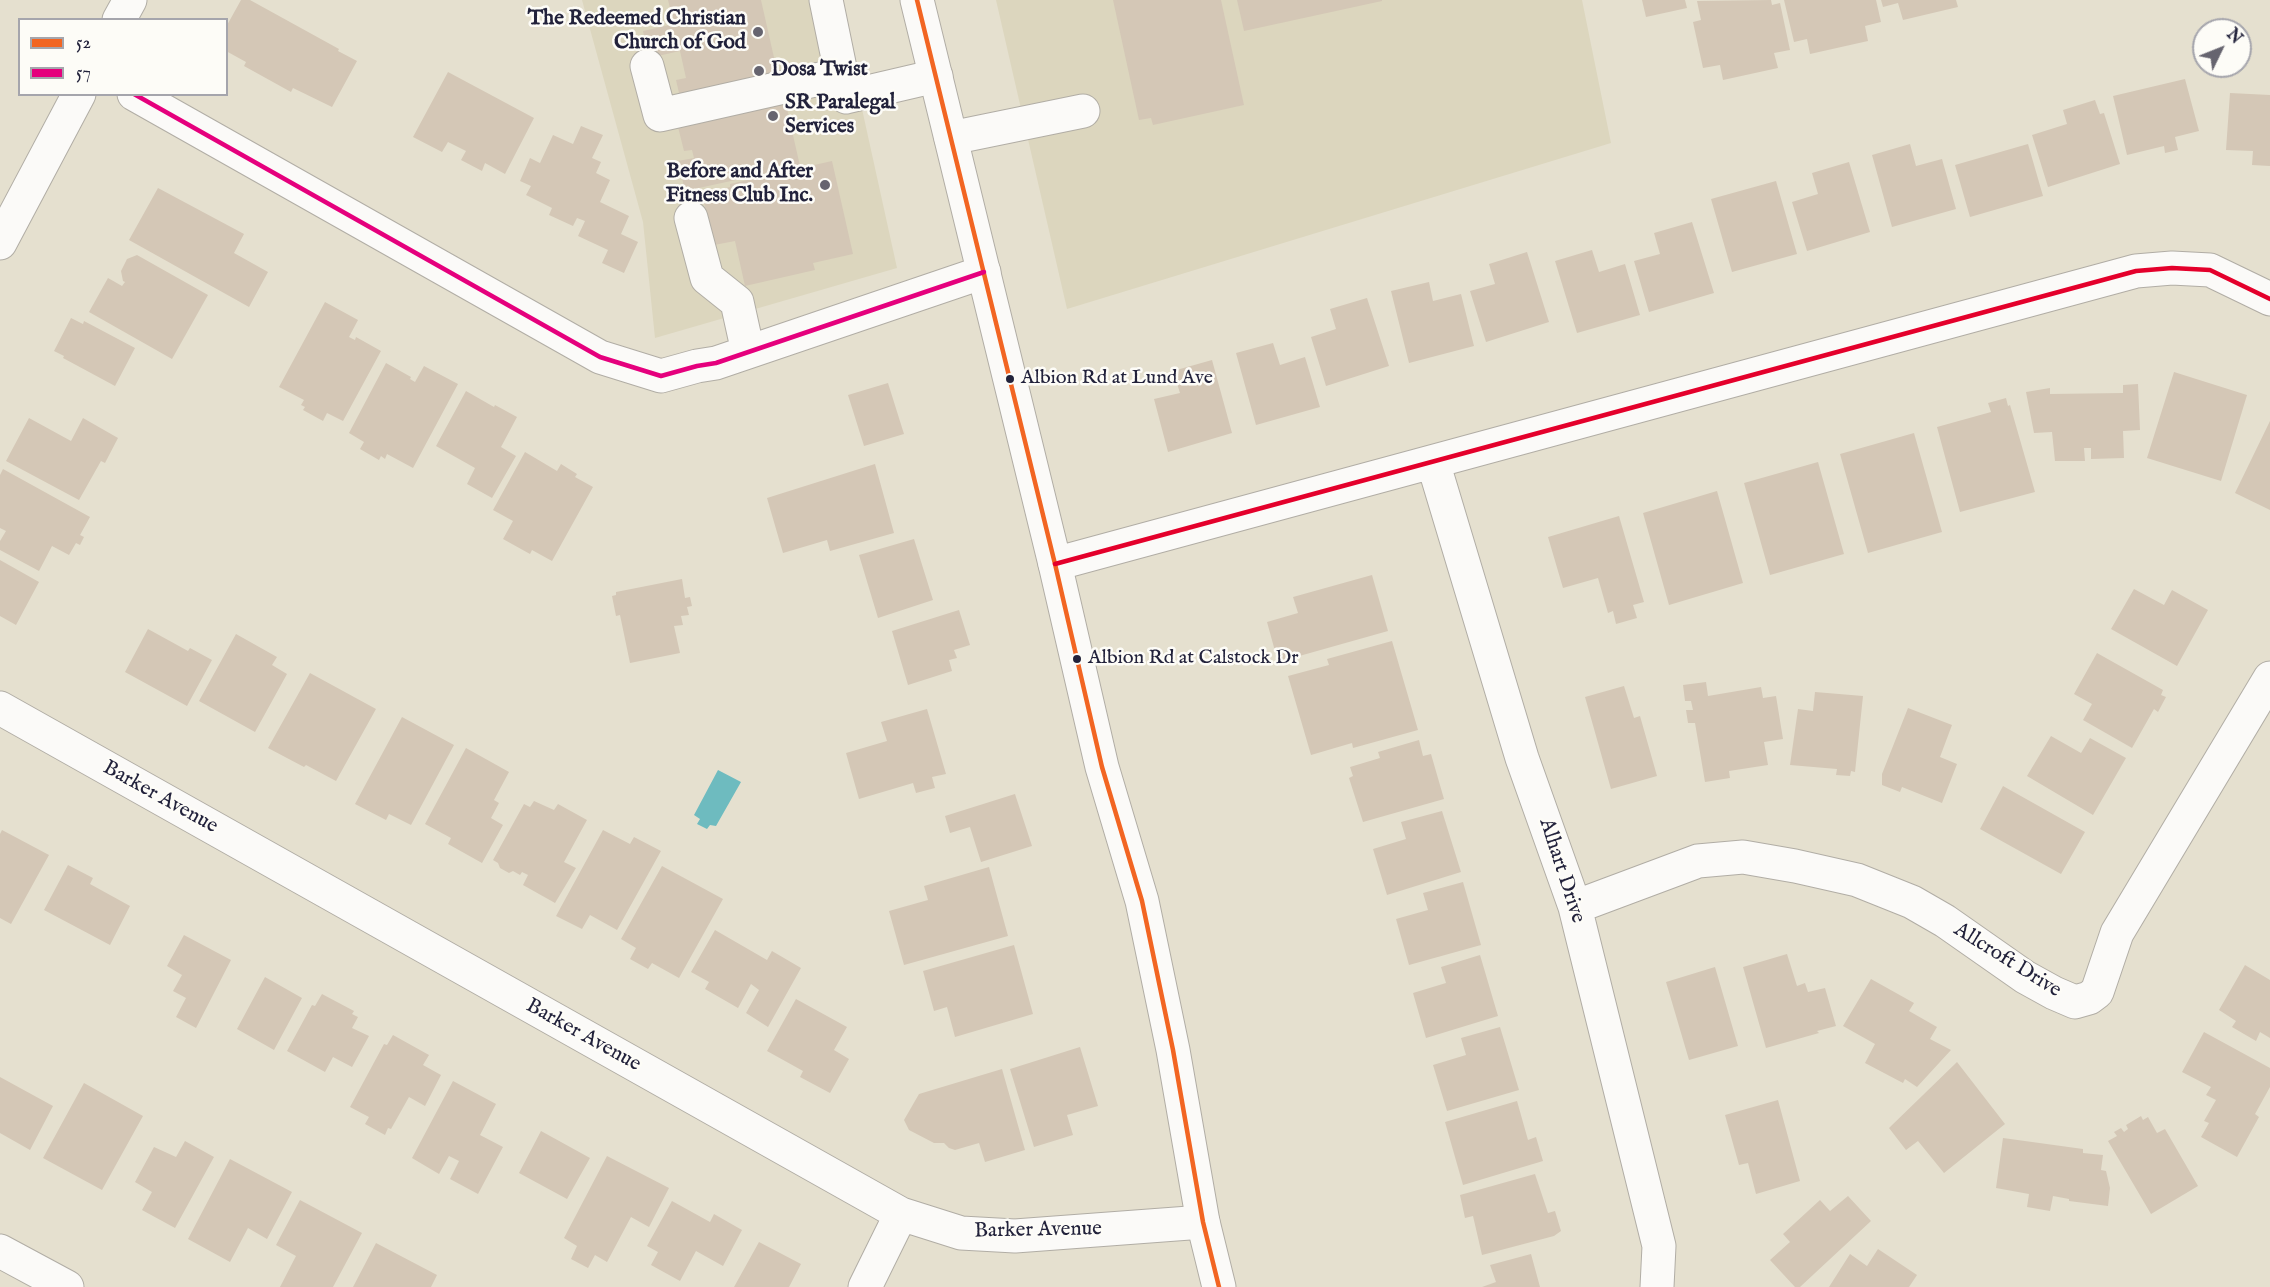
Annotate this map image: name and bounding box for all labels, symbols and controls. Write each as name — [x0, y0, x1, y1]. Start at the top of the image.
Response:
place label: The Redeemed Christian Church of God — [528, 7, 746, 57]
legend — [18, 18, 228, 96]
north arrow — [2192, 18, 2252, 78]
marker: The Redeemed Christian Church of God — [751, 25, 765, 39]
text: N — [2222, 25, 2246, 49]
text: 52 — [76, 32, 91, 55]
place label: Dosa Twist — [771, 58, 868, 84]
text: 57 — [76, 62, 91, 85]
marker: Dosa Twist — [752, 64, 766, 78]
place label: SR Paralegal Services — [785, 91, 896, 141]
marker: SR Paralegal Services — [766, 109, 780, 123]
place label: Before and After Fitness Club Inc. — [666, 160, 813, 210]
marker: Before and After Fitness Club Inc. — [818, 178, 832, 192]
place label: Albion Rd at Lund Ave — [1021, 367, 1213, 391]
marker: Albion Rd at Lund Ave — [1004, 373, 1016, 385]
place label: Albion Rd at Calstock Dr — [1088, 647, 1299, 671]
marker: Albion Rd at Calstock Dr — [1071, 653, 1083, 665]
street label: Barker Avenue — [98, 756, 222, 840]
street label: Alhart Drive — [1532, 815, 1590, 927]
street label: Allcroft Drive — [1949, 918, 2065, 1004]
street label: Barker Avenue — [521, 994, 645, 1078]
street label: Barker Avenue — [974, 1217, 1102, 1245]

